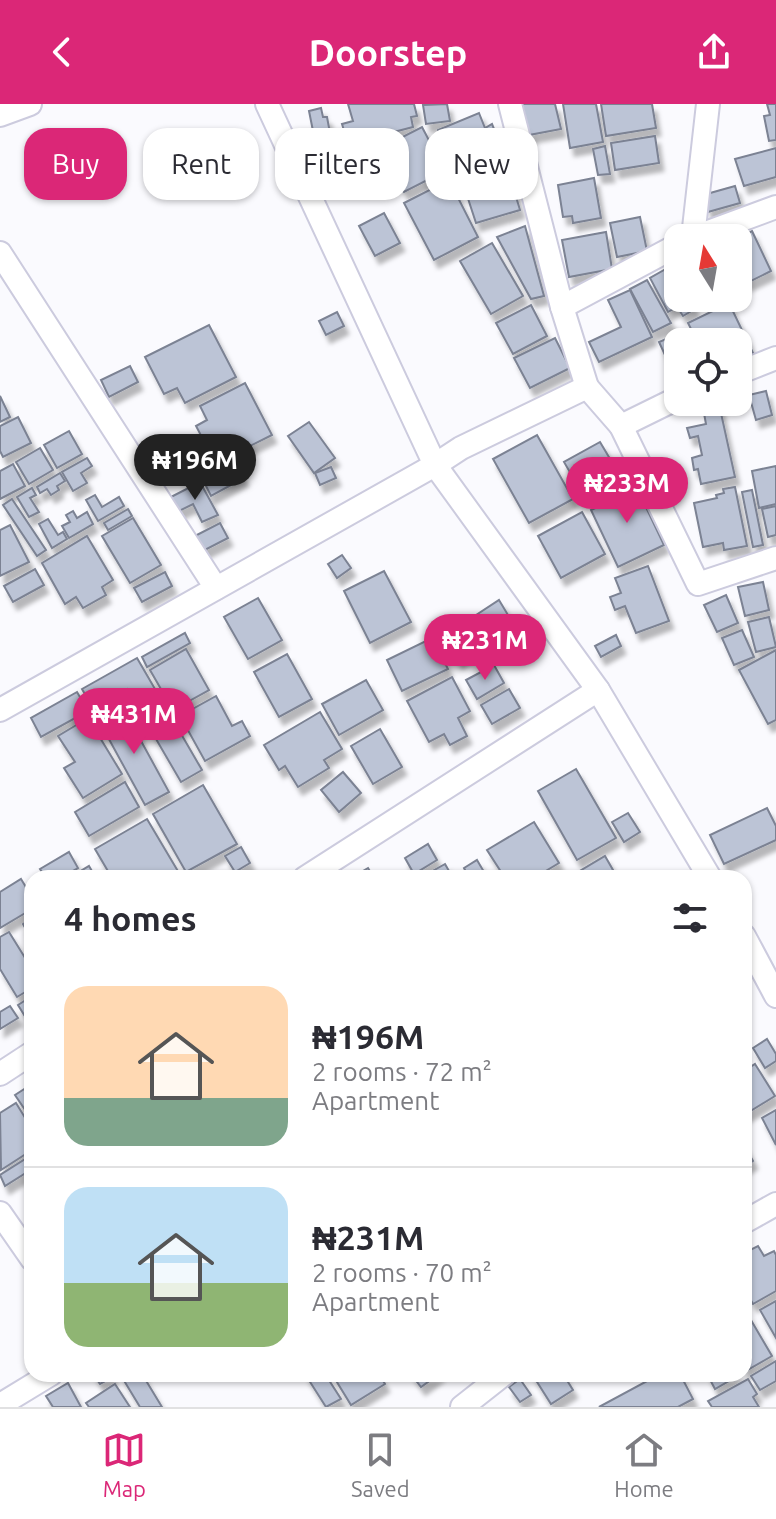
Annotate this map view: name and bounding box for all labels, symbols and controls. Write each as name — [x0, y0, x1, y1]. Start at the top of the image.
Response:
icon: back — [40, 30, 84, 74]
icon: share — [692, 30, 736, 74]
text: Doorstep — [309, 32, 467, 73]
chip: Buy — [24, 128, 127, 200]
chip: Rent — [143, 128, 259, 200]
chip: Filters — [275, 128, 409, 200]
chip: New — [425, 128, 538, 200]
north arrow — [664, 224, 752, 312]
map controls — [664, 224, 752, 416]
button: locate — [664, 328, 752, 416]
pin: ₦196M — [139, 434, 251, 502]
text: ₦196M — [152, 445, 238, 474]
pin: ₦233M — [571, 457, 683, 525]
text: ₦233M — [584, 468, 670, 497]
pin: ₦231M — [429, 614, 541, 682]
text: ₦231M — [442, 625, 528, 654]
pin: ₦431M — [78, 688, 190, 756]
text: ₦431M — [91, 699, 177, 728]
icon: filters — [668, 896, 712, 940]
text: 4 homes — [64, 899, 197, 937]
text: ₦196M — [312, 1017, 424, 1055]
icon: home — [128, 1018, 224, 1114]
text: 2 rooms · 72 m² — [312, 1057, 492, 1086]
text: Apartment — [312, 1086, 439, 1115]
text: ₦231M — [312, 1218, 424, 1256]
icon: home — [128, 1219, 224, 1315]
text: 2 rooms · 70 m² — [312, 1258, 492, 1287]
text: Apartment — [312, 1287, 439, 1316]
tab: Map — [102, 1428, 146, 1501]
tab: Saved — [351, 1428, 410, 1501]
tab: Home — [614, 1428, 674, 1501]

